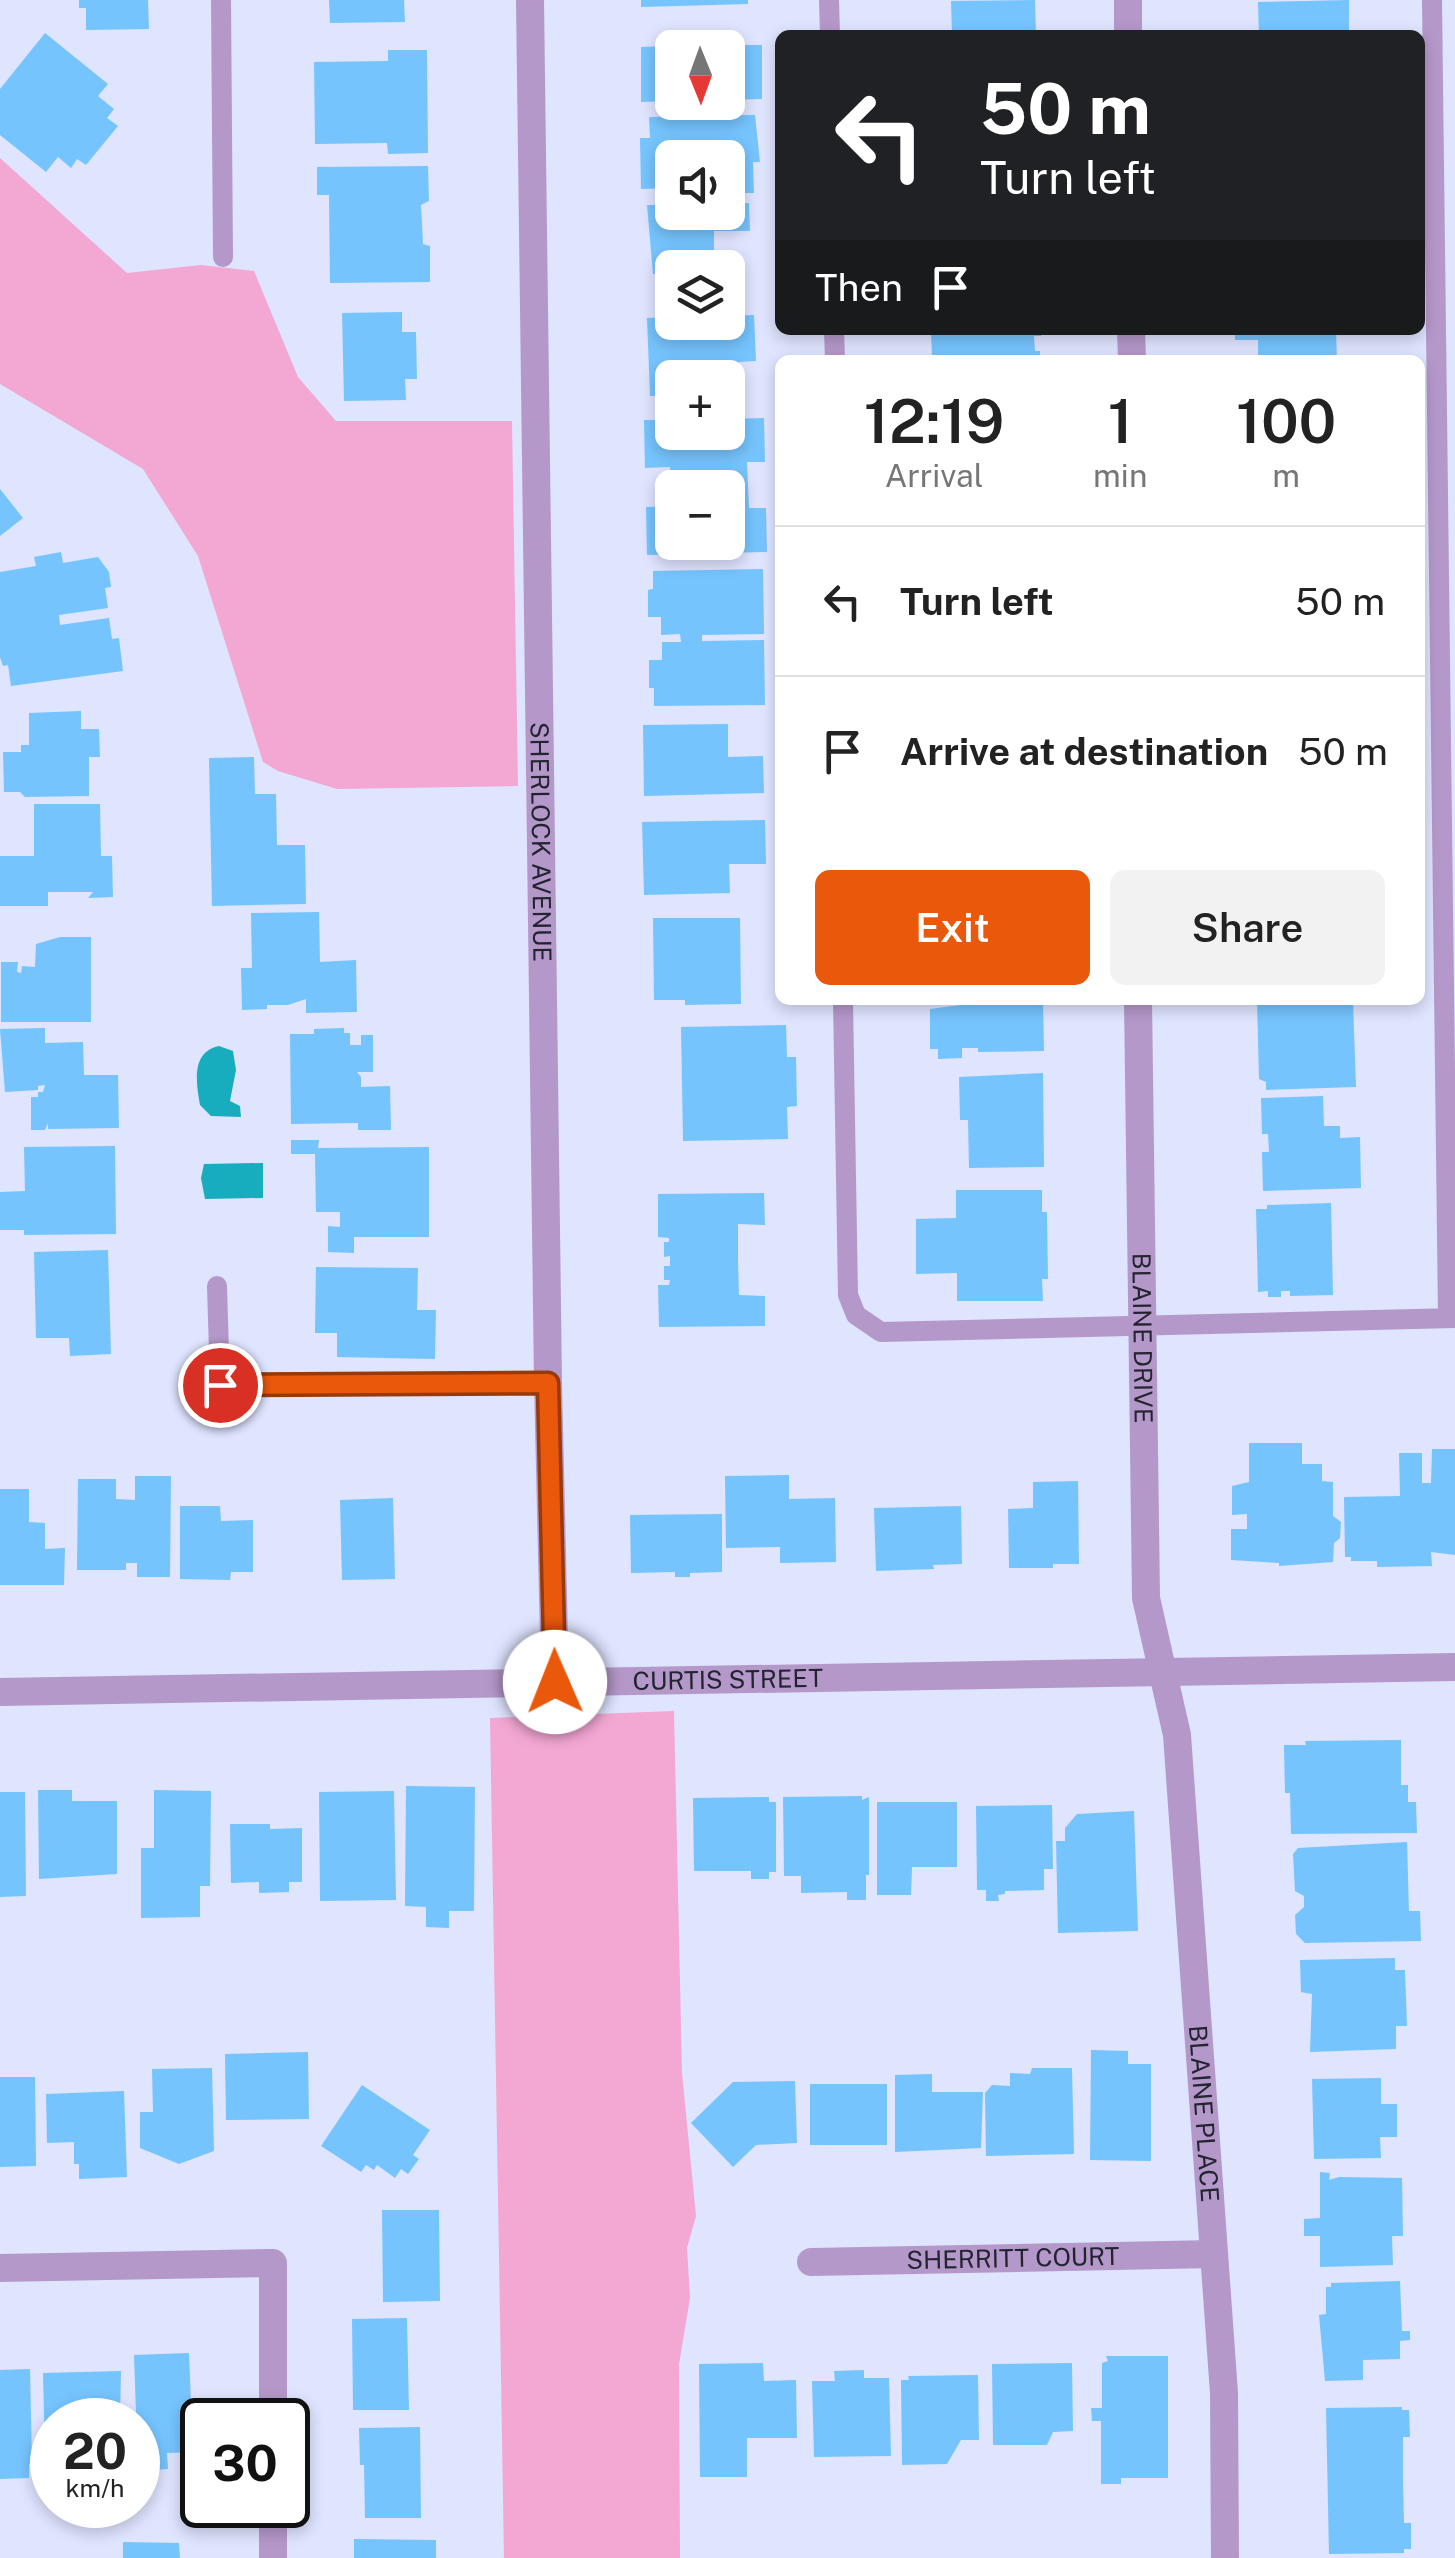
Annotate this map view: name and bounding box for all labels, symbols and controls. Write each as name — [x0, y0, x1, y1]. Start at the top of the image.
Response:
north arrow — [655, 30, 745, 120]
map controls — [655, 30, 745, 560]
text: 50 m — [980, 67, 1151, 150]
icon: left — [815, 70, 945, 200]
button: sound — [655, 140, 745, 230]
text: Turn left — [980, 151, 1156, 204]
button: layers — [655, 250, 745, 340]
icon: arrive — [923, 260, 978, 315]
text: Then — [815, 265, 903, 310]
button: + — [655, 360, 745, 450]
text: 12:19 — [864, 386, 1004, 457]
text: 1 — [1108, 386, 1133, 457]
text: 100 — [1236, 386, 1336, 457]
text: Arrival — [885, 457, 983, 494]
text: min — [1093, 457, 1147, 494]
text: m — [1272, 457, 1300, 494]
button: − — [655, 470, 745, 560]
icon: left — [815, 574, 870, 629]
text: Turn left — [900, 579, 1054, 624]
text: 50 m — [1295, 579, 1385, 624]
street label: SHERLOCK AVENUE — [524, 722, 558, 962]
icon: arrive — [815, 724, 870, 779]
text: Arrive at destination — [900, 729, 1268, 774]
text: 50 m — [1298, 729, 1388, 774]
button: Exit — [815, 870, 1090, 985]
button: Share — [1110, 870, 1385, 985]
street label: BLAINE DRIVE — [1126, 1252, 1159, 1424]
pin — [178, 1343, 263, 1428]
icon: arrive — [193, 1358, 248, 1413]
position arrow — [503, 1630, 607, 1734]
street label: CURTIS STREET — [632, 1663, 824, 1696]
street label: BLAINE PLACE — [1183, 2024, 1225, 2203]
street label: SHERRITT COURT — [906, 2241, 1120, 2275]
speed limit sign: 30 — [180, 2398, 310, 2528]
text: 20 — [63, 2421, 127, 2480]
text: km/h — [66, 2473, 124, 2503]

